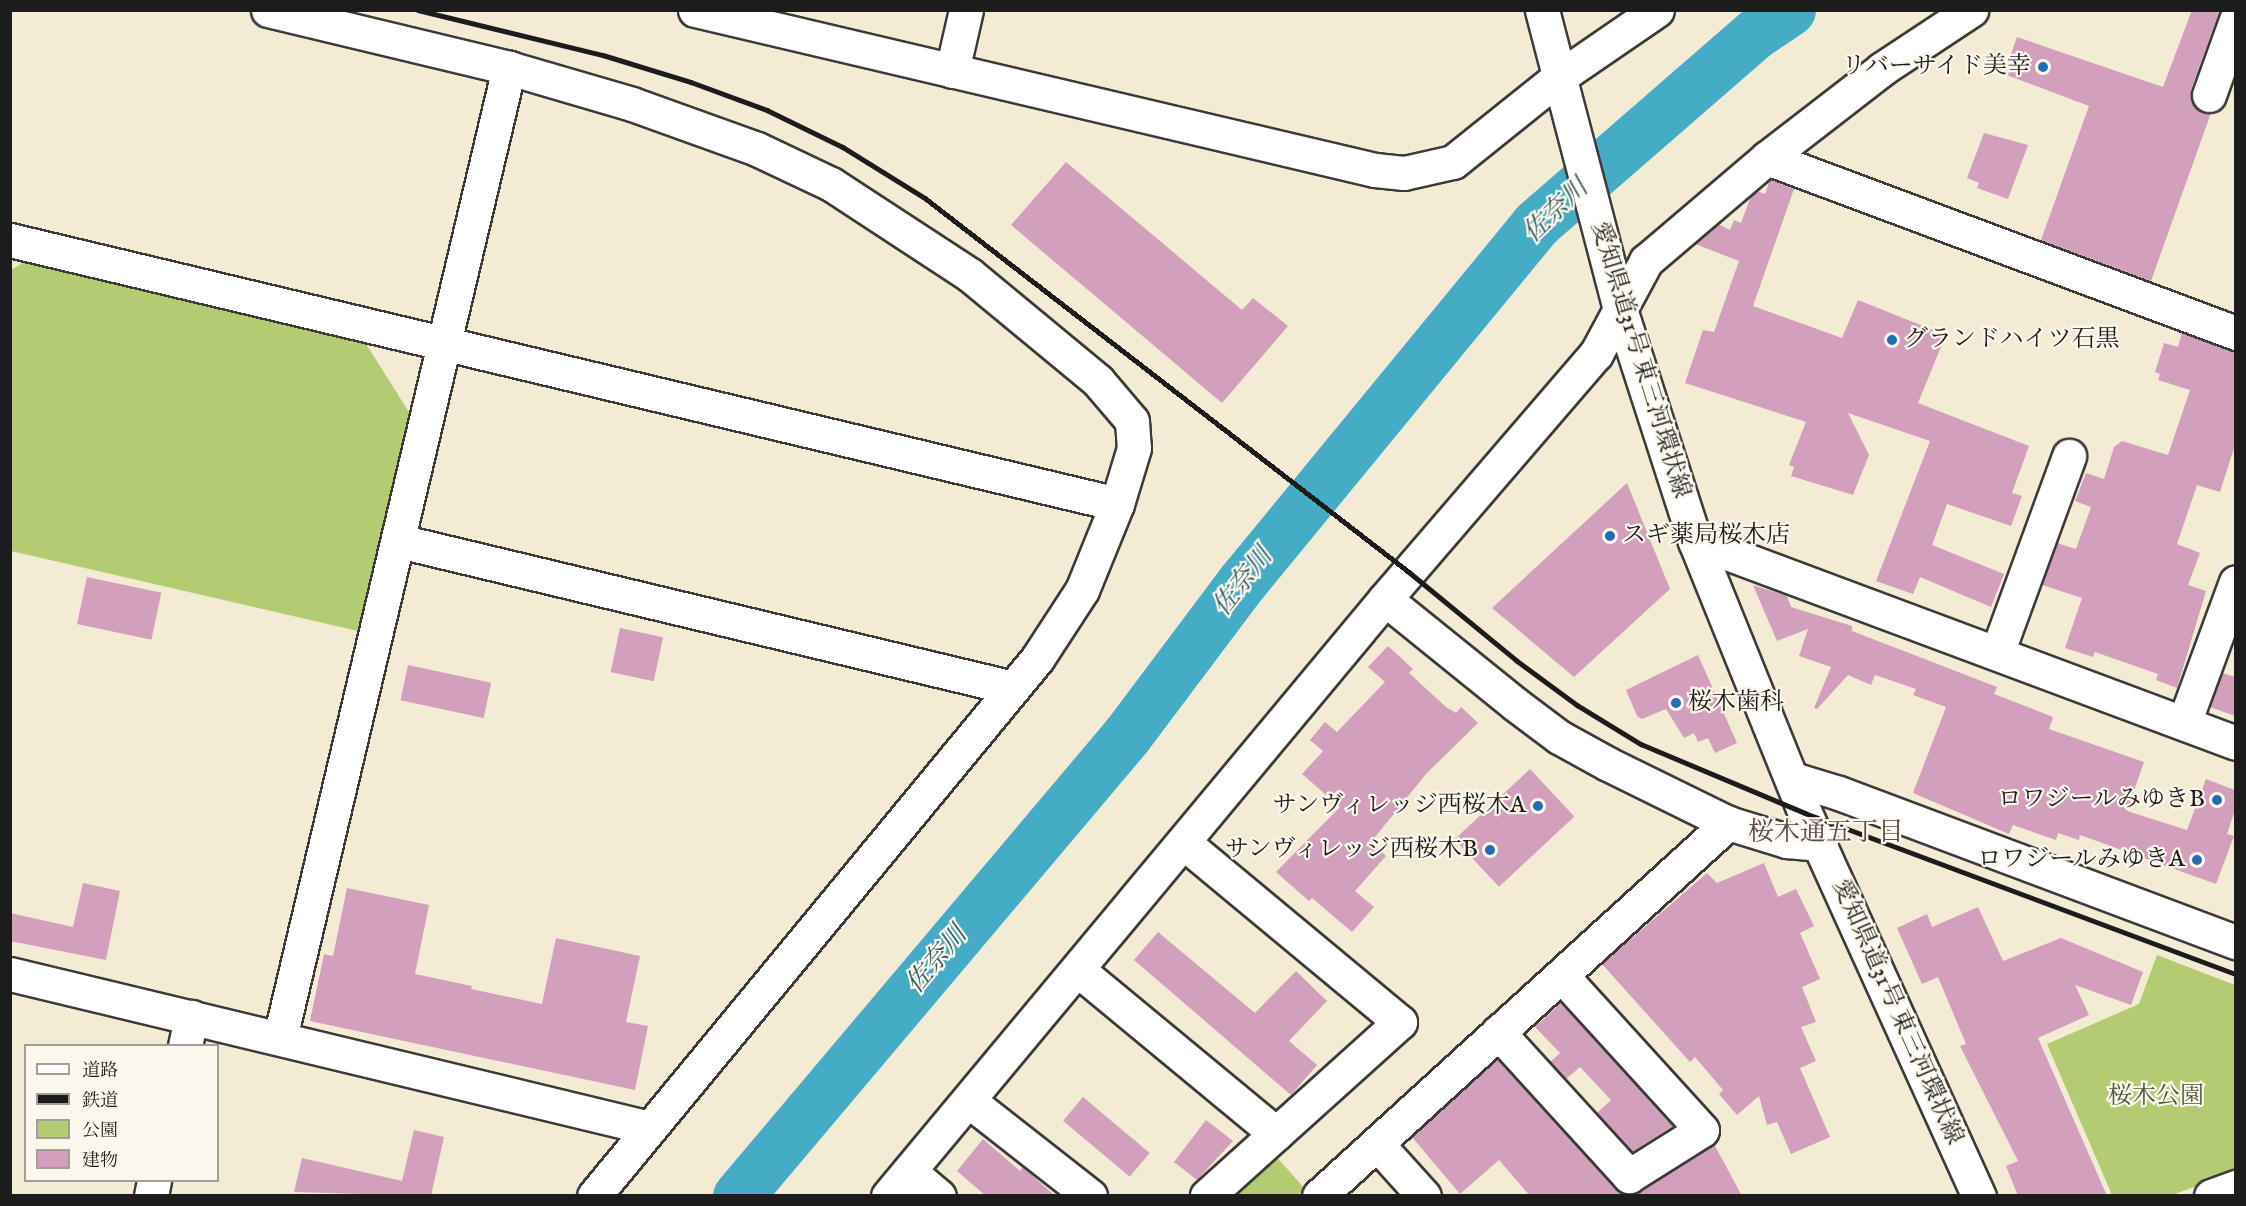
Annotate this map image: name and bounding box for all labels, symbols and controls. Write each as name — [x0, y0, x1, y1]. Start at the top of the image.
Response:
place label: リバーサイド美幸 — [1839, 53, 2031, 81]
marker: リバーサイド美幸 — [2036, 60, 2050, 74]
water label: 佐奈川 — [1517, 173, 1595, 249]
street label: 愛知県道31号 東三河環状線 — [1584, 218, 1696, 502]
place label: グランドハイツ石黒 — [1904, 326, 2120, 354]
marker: グランドハイツ石黒 — [1885, 333, 1899, 347]
place label: スギ薬局桜木店 — [1622, 522, 1790, 550]
marker: スギ薬局桜木店 — [1603, 529, 1617, 543]
water label: 佐奈川 — [1207, 542, 1279, 622]
place label: 桜木歯科 — [1688, 689, 1784, 717]
marker: 桜木歯科 — [1669, 696, 1683, 710]
place label: ロワジールみゆきB — [1997, 786, 2205, 814]
place label: サンヴィレッジ西桜木A — [1270, 792, 1526, 820]
marker: ロワジールみゆきB — [2210, 793, 2224, 807]
marker: サンヴィレッジ西桜木A — [1531, 799, 1545, 813]
district label: 桜木通五丁目 — [1748, 817, 1904, 849]
place label: サンヴィレッジ西桜木B — [1222, 836, 1478, 864]
marker: サンヴィレッジ西桜木B — [1483, 843, 1497, 857]
place label: ロワジールみゆきA — [1977, 846, 2185, 874]
marker: ロワジールみゆきA — [2190, 853, 2204, 867]
street label: 愛知県道31号 東三河環状線 — [1825, 875, 1969, 1149]
water label: 佐奈川 — [900, 920, 974, 1000]
legend — [24, 1044, 219, 1182]
text: 道路 — [82, 1060, 118, 1083]
park label: 桜木公園 — [2108, 1083, 2204, 1111]
text: 鉄道 — [82, 1090, 118, 1113]
text: 公園 — [82, 1120, 118, 1143]
text: 建物 — [82, 1150, 118, 1173]

